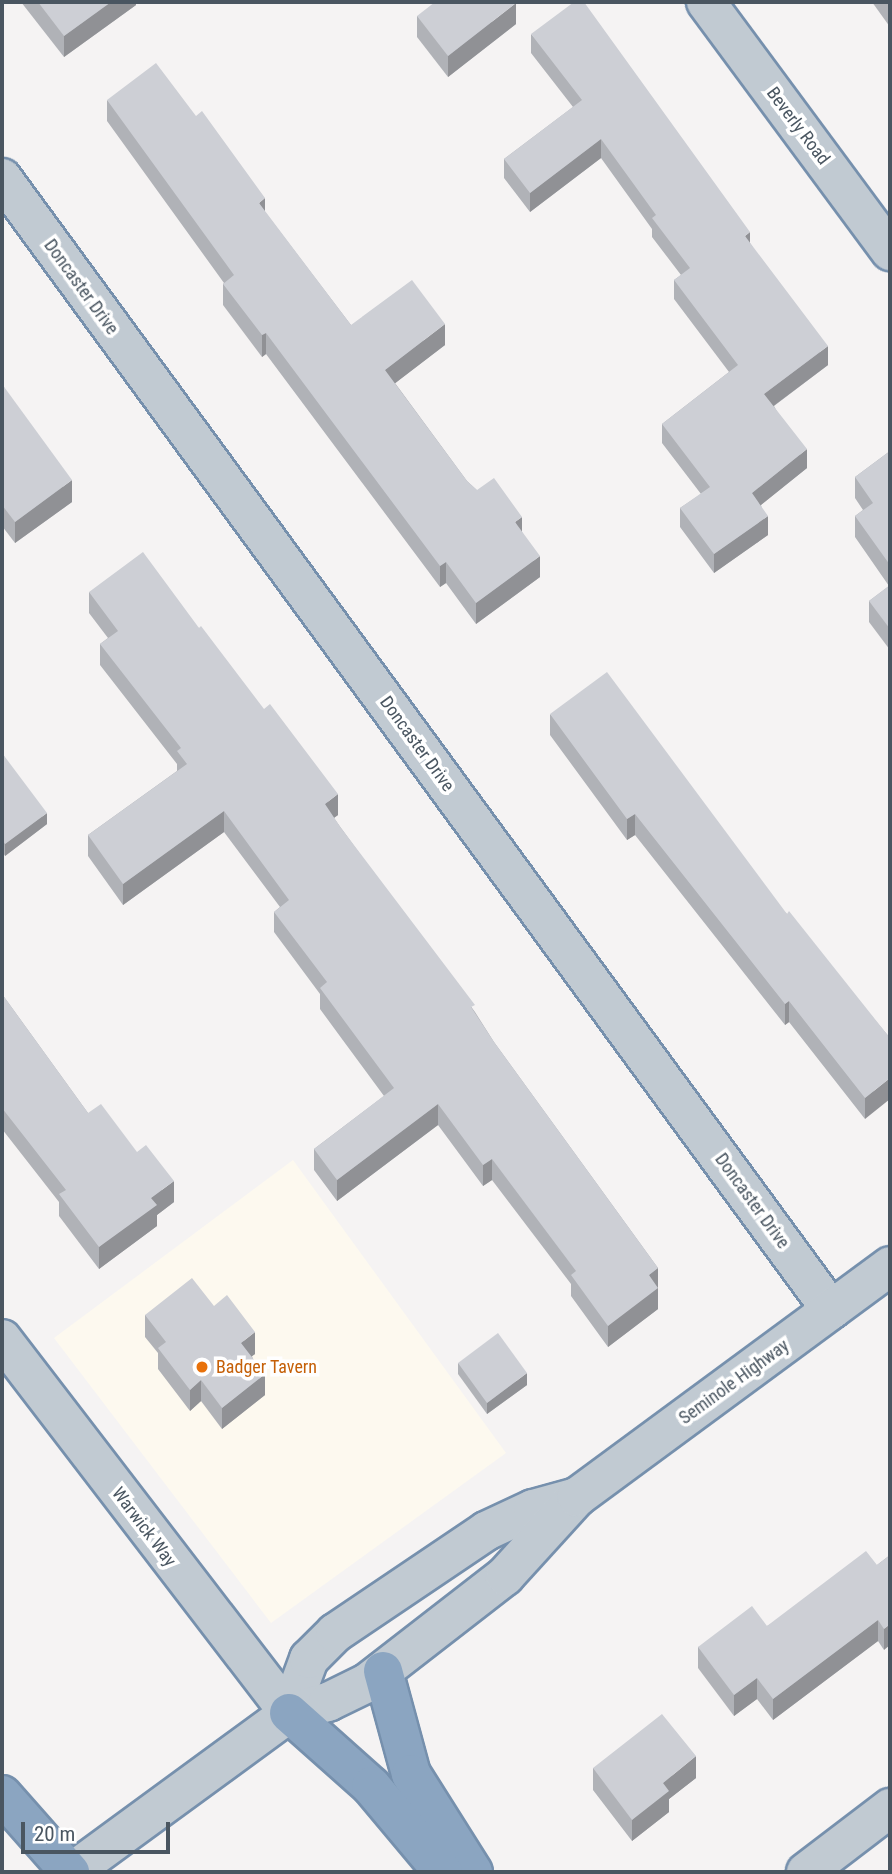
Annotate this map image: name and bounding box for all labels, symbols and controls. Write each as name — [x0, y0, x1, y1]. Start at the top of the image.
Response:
street label: Beverly Road — [762, 83, 834, 169]
street label: Doncaster Drive — [39, 235, 123, 339]
street label: Doncaster Drive — [375, 692, 459, 796]
street label: Doncaster Drive — [710, 1149, 794, 1253]
street label: Seminole Highway — [675, 1335, 793, 1429]
place label: Badger Tavern — [216, 1356, 317, 1378]
marker: Badger Tavern — [194, 1359, 210, 1375]
street label: Warwick Way — [107, 1483, 181, 1571]
scale bar — [24, 1808, 173, 1852]
text: 20 m — [34, 1822, 75, 1846]

